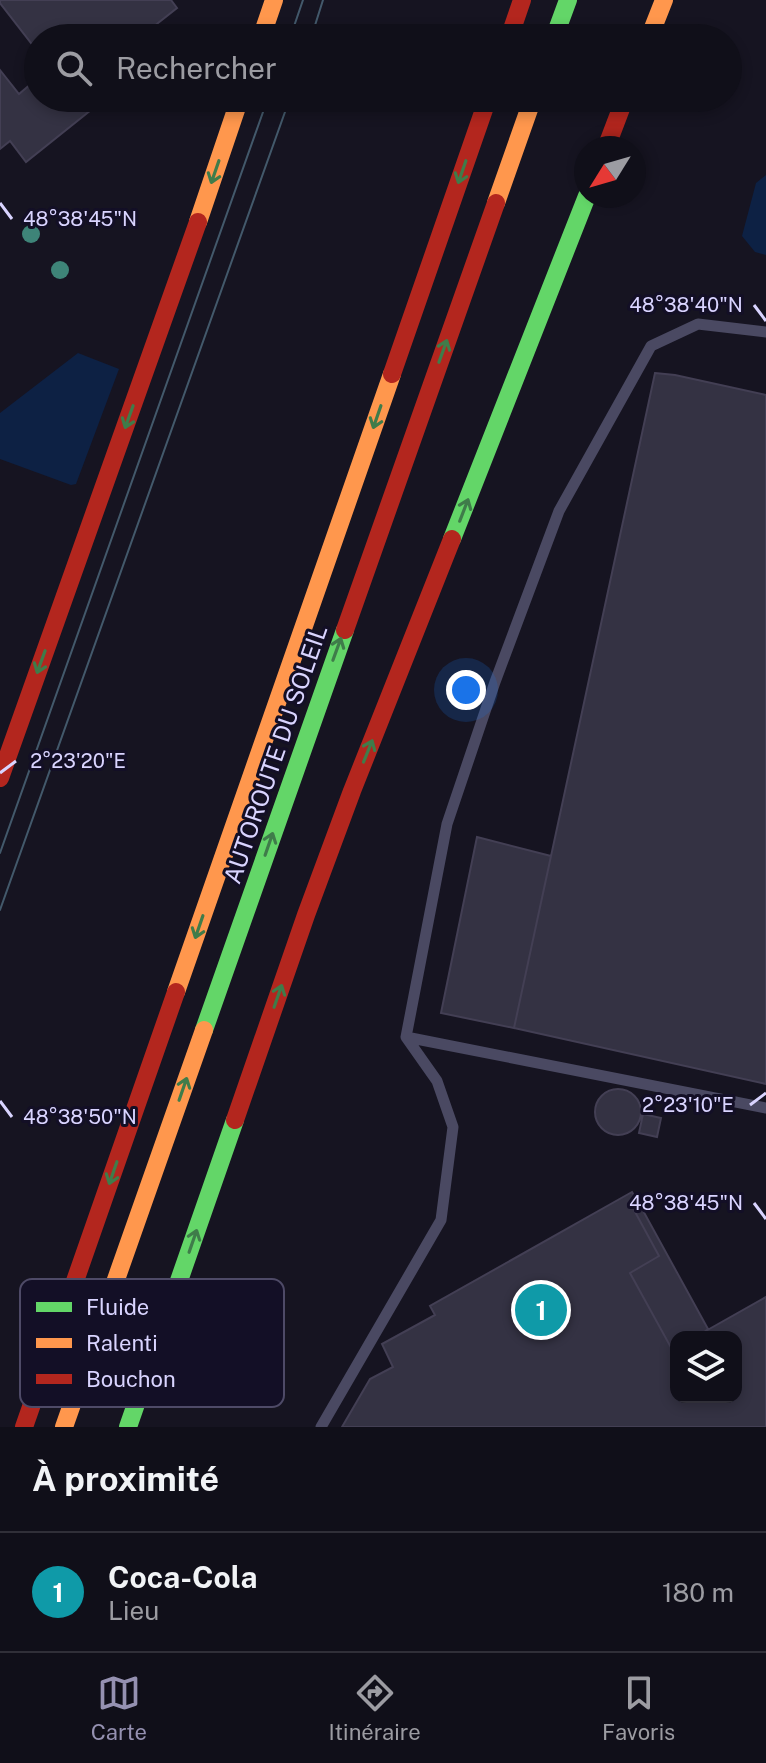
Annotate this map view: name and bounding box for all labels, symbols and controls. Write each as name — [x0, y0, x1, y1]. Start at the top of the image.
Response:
search box — [24, 24, 742, 112]
icon: search — [52, 46, 96, 90]
text: Rechercher — [116, 50, 277, 86]
north arrow — [574, 136, 646, 208]
one-way arrow — [207, 159, 222, 184]
one-way arrow — [454, 159, 469, 184]
text: 48°38'45"N — [23, 207, 137, 231]
text: 48°38'40"N — [629, 293, 743, 317]
one-way arrow — [437, 340, 451, 364]
one-way arrow — [120, 404, 135, 429]
one-way arrow — [368, 404, 383, 429]
one-way arrow — [457, 498, 472, 523]
street label: AUTOROUTE DU SOLEIL — [217, 621, 333, 887]
one-way arrow — [331, 637, 346, 662]
one-way arrow — [33, 649, 48, 674]
your location — [446, 670, 486, 710]
one-way arrow — [361, 740, 376, 764]
text: 2°23'20"E — [30, 749, 126, 773]
one-way arrow — [262, 832, 277, 857]
one-way arrow — [190, 914, 205, 939]
one-way arrow — [272, 983, 287, 1008]
one-way arrow — [176, 1077, 191, 1102]
text: 2°23'10"E — [642, 1093, 734, 1117]
text: 48°38'50"N — [23, 1105, 137, 1129]
one-way arrow — [105, 1160, 120, 1185]
text: 48°38'45"N — [629, 1191, 743, 1215]
one-way arrow — [186, 1229, 201, 1254]
legend — [20, 1279, 284, 1407]
pin: 1 — [515, 1280, 567, 1340]
text: Fluide — [86, 1294, 149, 1320]
text: Ralenti — [86, 1330, 158, 1356]
map controls — [670, 1331, 742, 1403]
button: layers — [670, 1331, 742, 1403]
text: Bouchon — [86, 1366, 176, 1392]
text: À proximité — [32, 1459, 219, 1499]
text: Coca-Cola — [108, 1559, 258, 1595]
text: 1 — [52, 1577, 64, 1608]
text: 180 m — [662, 1577, 734, 1608]
text: Lieu — [108, 1595, 159, 1626]
tab: Carte — [91, 1671, 147, 1745]
tab: Itinéraire — [328, 1671, 421, 1745]
tab: Favoris — [602, 1671, 675, 1745]

